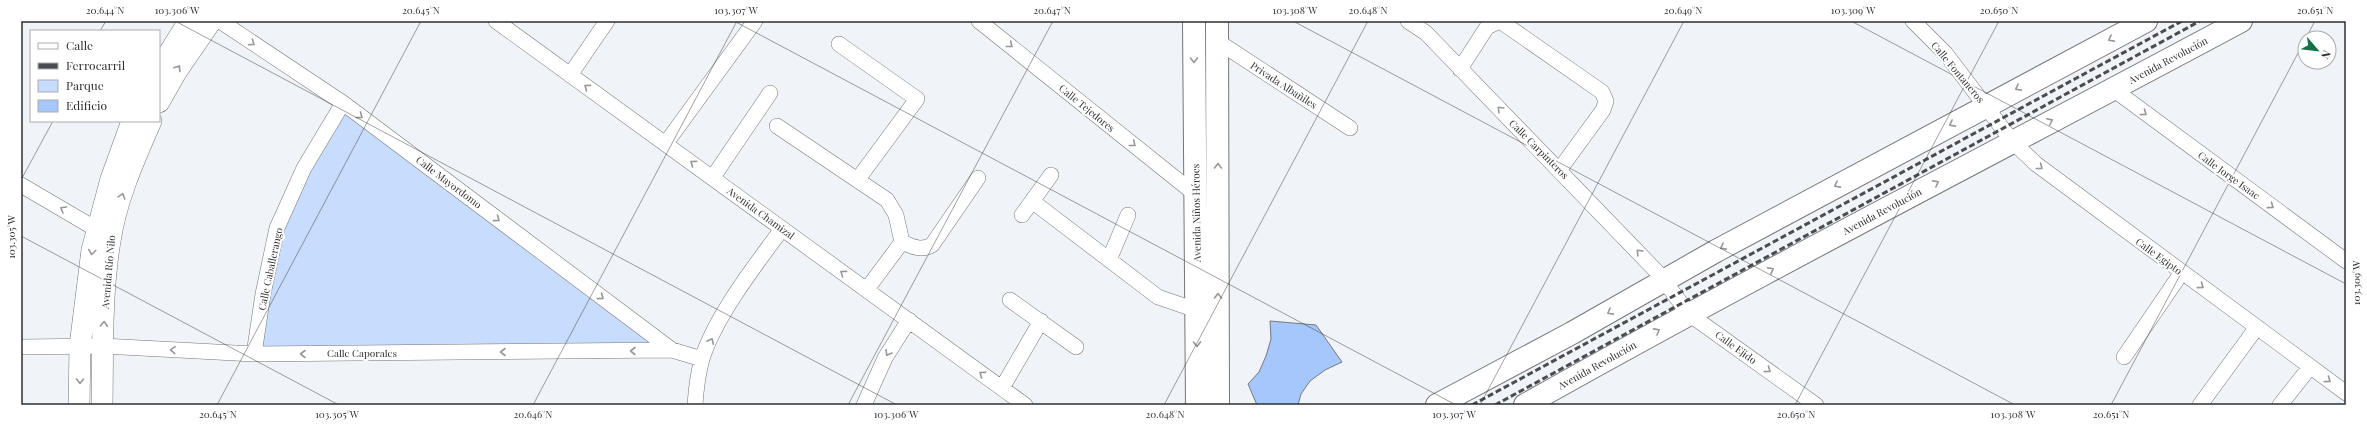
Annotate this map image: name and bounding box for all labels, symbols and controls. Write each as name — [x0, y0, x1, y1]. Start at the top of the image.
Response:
text: 20.644°N — [86, 3, 124, 17]
text: 103.306°W — [155, 3, 200, 17]
text: 20.645°N — [402, 3, 440, 17]
text: 103.307°W — [714, 3, 759, 17]
text: 20.647°N — [1033, 3, 1071, 17]
text: 103.308°W — [1273, 3, 1318, 17]
text: 20.648°N — [1348, 3, 1388, 17]
text: 20.649°N — [1664, 3, 1702, 17]
text: 103.309°W — [1831, 3, 1876, 17]
text: 20.650°N — [1980, 3, 2018, 17]
text: 20.651°N — [2297, 3, 2333, 17]
legend — [30, 30, 160, 122]
north arrow — [2297, 30, 2337, 70]
street label: Avenida Revolución — [2125, 33, 2210, 87]
one-way arrow — [2108, 34, 2115, 42]
text: Calle — [66, 37, 93, 53]
one-way arrow — [248, 38, 255, 45]
street label: Calle Fontaneros — [1928, 39, 1988, 105]
one-way arrow — [1005, 41, 1012, 48]
text: N — [2318, 48, 2335, 62]
text: Ferrocarril — [66, 57, 126, 73]
one-way arrow — [1190, 57, 1198, 63]
street label: Privada Albañiles — [1248, 58, 1320, 112]
one-way arrow — [173, 65, 181, 72]
text: Parque — [66, 77, 104, 93]
street label: Calle Tejedores — [1056, 81, 1118, 135]
one-way arrow — [2014, 84, 2022, 91]
one-way arrow — [585, 85, 592, 92]
text: Edificio — [66, 97, 108, 113]
one-way arrow — [1497, 106, 1505, 114]
one-way arrow — [2140, 108, 2147, 115]
one-way arrow — [355, 111, 362, 118]
street label: Calle Carpinteros — [1506, 116, 1572, 182]
one-way arrow — [2046, 118, 2053, 126]
one-way arrow — [1949, 119, 1956, 126]
one-way arrow — [1129, 140, 1136, 147]
street label: Calle Jorge Isaac — [2195, 148, 2263, 202]
street label: Calle Mayordomo — [413, 153, 485, 212]
one-way arrow — [690, 160, 697, 168]
one-way arrow — [1214, 163, 1222, 169]
one-way arrow — [2035, 163, 2042, 170]
street label: Avenida Niños Héroes — [1188, 164, 1204, 263]
one-way arrow — [1932, 180, 1939, 188]
one-way arrow — [1834, 181, 1841, 188]
street label: Avenida Chamizal — [724, 183, 798, 242]
street label: Avenida Revolución — [1839, 184, 1924, 238]
one-way arrow — [117, 193, 125, 200]
one-way arrow — [2267, 202, 2274, 209]
one-way arrow — [60, 207, 67, 214]
text: 103.305°W — [4, 214, 18, 259]
one-way arrow — [493, 214, 500, 221]
street label: Calle Caballerango — [254, 226, 286, 312]
street label: Avenida Río Nilo — [98, 234, 118, 310]
street label: Calle Egipto — [2133, 234, 2185, 278]
one-way arrow — [1720, 242, 1727, 250]
one-way arrow — [88, 248, 97, 255]
one-way arrow — [1636, 249, 1644, 257]
text: 103.309°W — [2349, 260, 2363, 305]
one-way arrow — [1767, 267, 1775, 275]
one-way arrow — [840, 270, 847, 278]
one-way arrow — [2196, 281, 2203, 288]
one-way arrow — [597, 292, 604, 299]
one-way arrow — [1214, 293, 1222, 299]
one-way arrow — [1607, 307, 1614, 314]
one-way arrow — [99, 321, 108, 327]
street label: Calle Ejido — [1712, 327, 1760, 367]
one-way arrow — [1653, 329, 1660, 336]
one-way arrow — [706, 337, 714, 345]
street label: Avenida Revolución — [1554, 338, 1639, 393]
one-way arrow — [1193, 341, 1201, 347]
one-way arrow — [170, 345, 176, 354]
street label: Calle Caporales — [327, 346, 397, 360]
one-way arrow — [630, 347, 636, 355]
one-way arrow — [500, 348, 506, 356]
one-way arrow — [885, 349, 893, 356]
one-way arrow — [300, 350, 306, 358]
one-way arrow — [1764, 365, 1771, 373]
one-way arrow — [980, 372, 987, 379]
one-way arrow — [2324, 375, 2331, 383]
one-way arrow — [76, 378, 84, 384]
text: 20.645°N — [199, 407, 237, 421]
text: 103.305°W — [315, 407, 360, 421]
text: 20.646°N — [514, 407, 552, 421]
text: 103.306°W — [874, 407, 919, 421]
text: 20.648°N — [1145, 407, 1185, 421]
text: 103.307°W — [1432, 407, 1477, 421]
text: 20.650°N — [1777, 407, 1815, 421]
text: 103.308°W — [1991, 407, 2036, 421]
text: 20.651°N — [2093, 407, 2129, 421]

